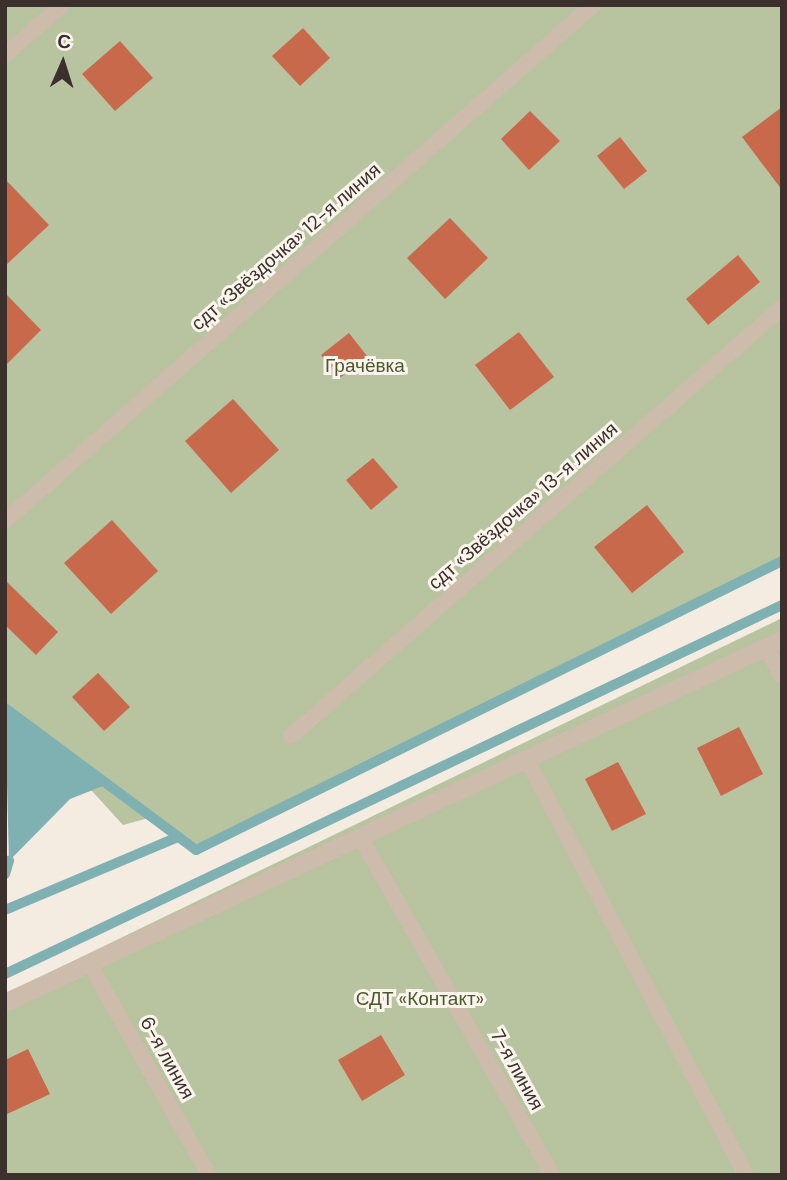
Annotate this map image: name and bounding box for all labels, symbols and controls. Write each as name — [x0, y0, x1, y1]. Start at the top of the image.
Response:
north arrow — [28, 28, 98, 98]
text: С — [57, 29, 72, 54]
street label: сдт «Звёздочка» 12-я линия — [187, 159, 385, 335]
park label: Грачёвка — [325, 355, 405, 377]
street label: сдт «Звёздочка» 13-я линия — [424, 418, 622, 594]
park label: СДТ «Контакт» — [356, 988, 484, 1010]
street label: 6-я линия — [135, 1013, 199, 1103]
street label: 7-я линия — [486, 1026, 548, 1114]

